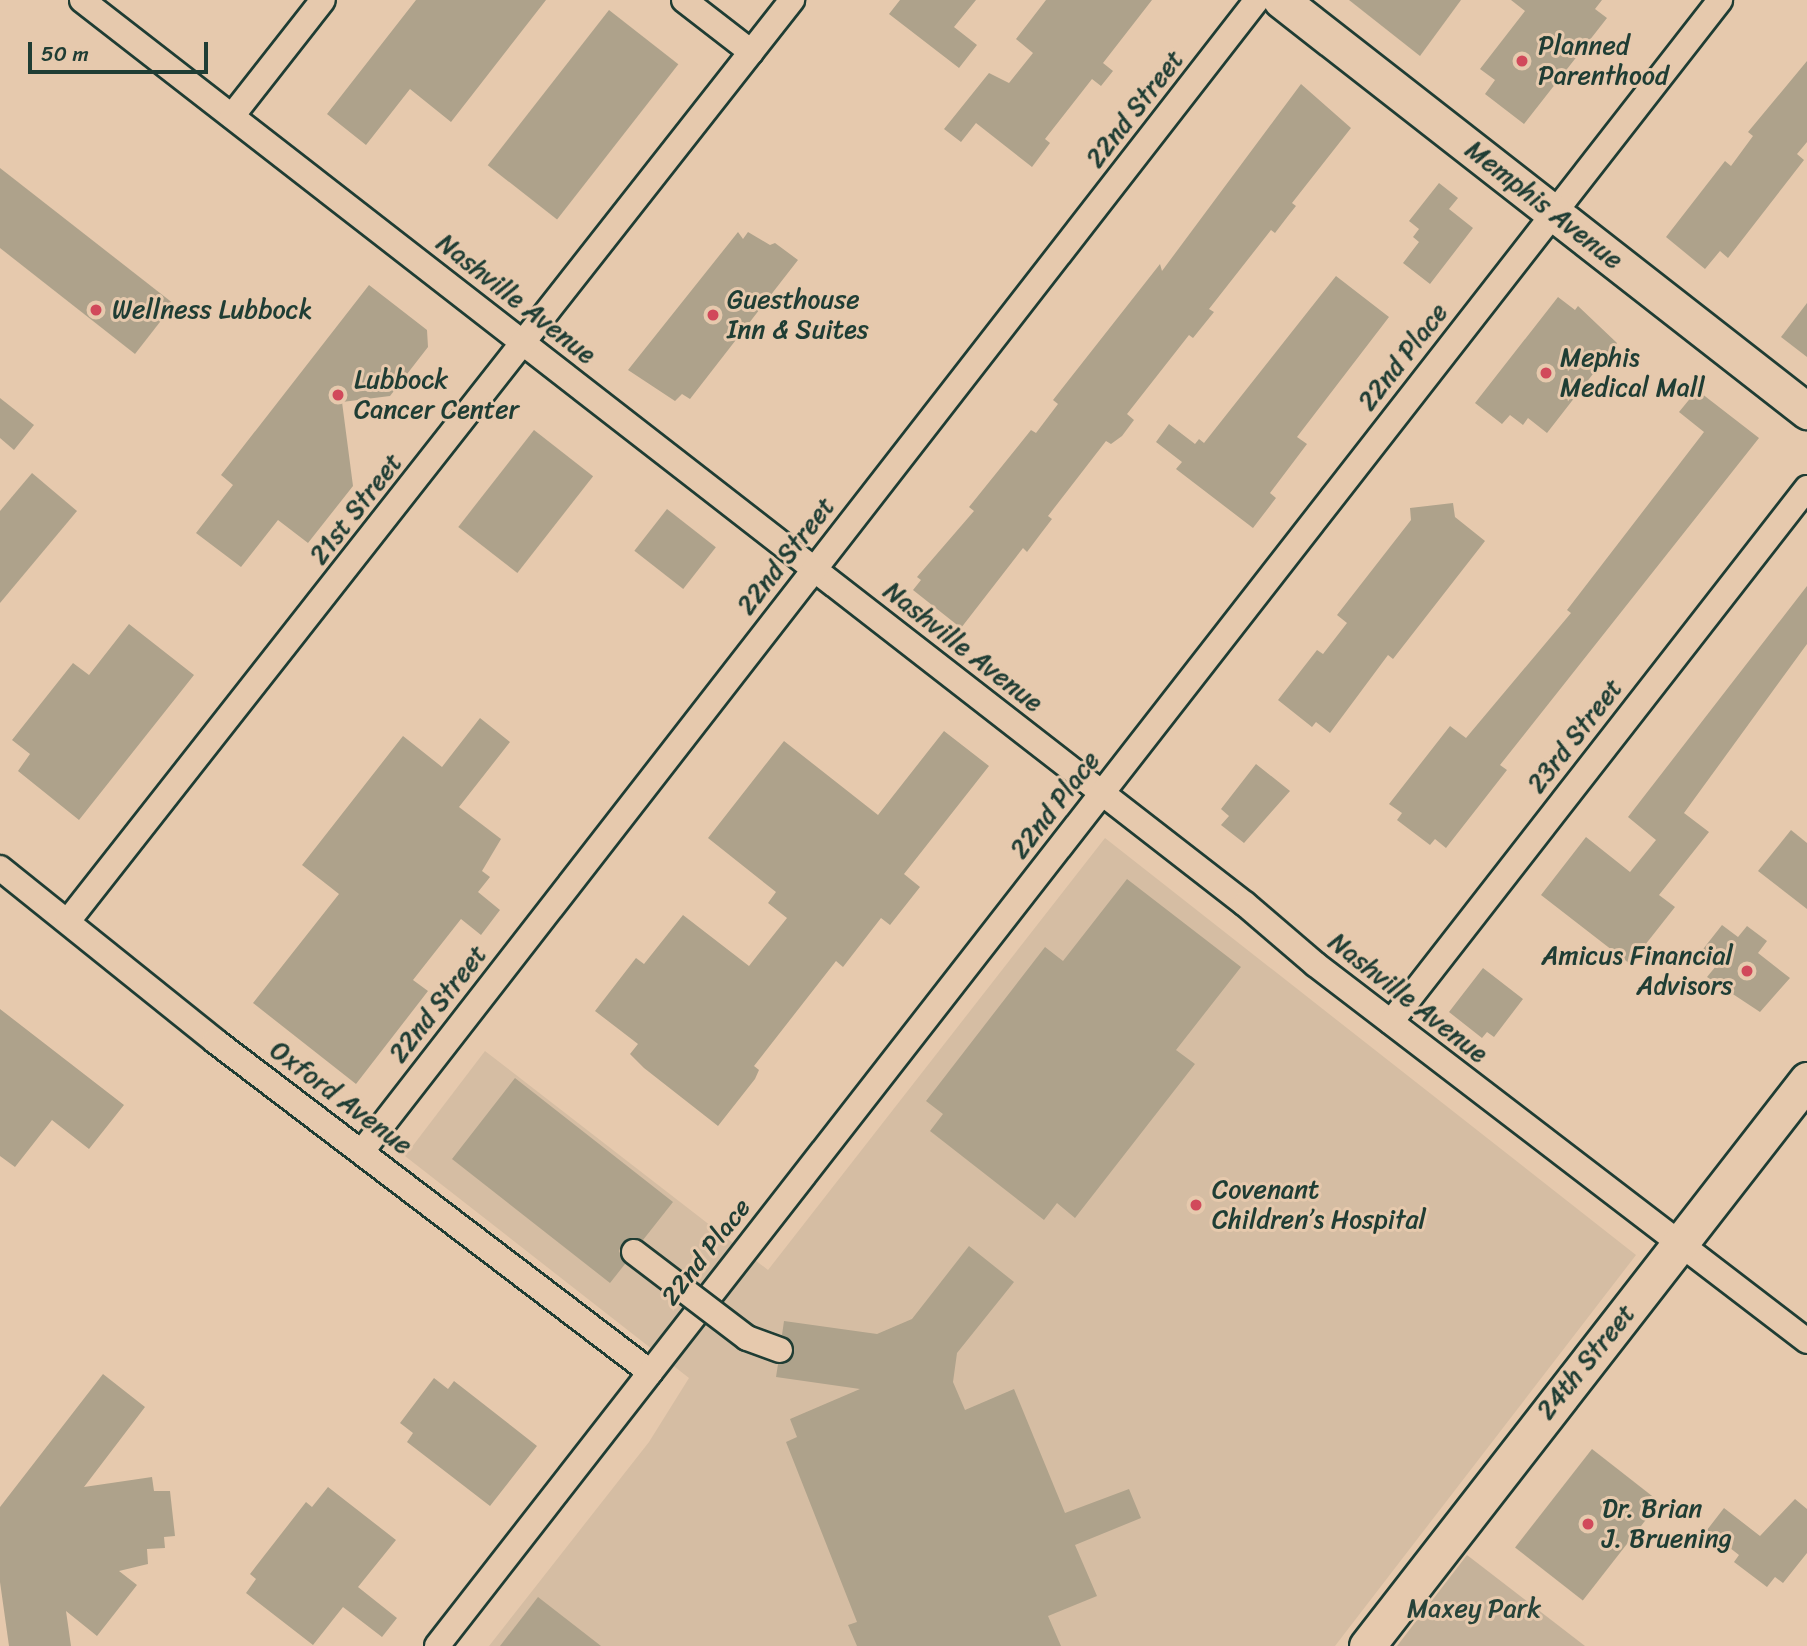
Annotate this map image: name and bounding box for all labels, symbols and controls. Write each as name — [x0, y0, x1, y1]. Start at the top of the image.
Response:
scale bar — [32, 28, 212, 72]
place label: Planned Parenthood — [1538, 30, 1669, 92]
text: 50 m — [41, 35, 89, 73]
street label: 22nd Street — [1080, 44, 1190, 174]
marker: Planned Parenthood — [1512, 51, 1532, 71]
street label: Memphis Avenue — [1459, 134, 1629, 276]
street label: Nashville Avenue — [430, 227, 602, 371]
place label: Guesthouse Inn & Suites — [727, 284, 869, 346]
place label: Wellness Lubbock — [112, 294, 312, 326]
street label: 22nd Place — [1352, 297, 1454, 417]
marker: Wellness Lubbock — [86, 300, 106, 320]
marker: Guesthouse Inn & Suites — [705, 307, 721, 323]
place label: Mephis Medical Mall — [1560, 342, 1705, 404]
place label: Lubbock Cancer Center — [354, 364, 520, 426]
marker: Mephis Medical Mall — [1538, 365, 1554, 381]
marker: Lubbock Cancer Center — [328, 385, 348, 405]
street label: 21st Street — [303, 447, 409, 571]
street label: 22nd Street — [731, 491, 841, 621]
street label: Nashville Avenue — [877, 575, 1049, 719]
street label: 23rd Street — [1521, 673, 1629, 799]
street label: 22nd Place — [1004, 745, 1106, 865]
street label: Nashville Avenue — [1322, 926, 1494, 1070]
street label: 22nd Street — [383, 939, 493, 1069]
place label: Amicus Financial Advisors — [1541, 940, 1733, 1002]
marker: Amicus Financial Advisors — [1739, 963, 1755, 979]
street label: Oxford Avenue — [264, 1035, 418, 1161]
place label: Covenant Children’s Hospital — [1212, 1174, 1426, 1236]
street label: 22nd Place — [655, 1192, 757, 1312]
marker: Covenant Children’s Hospital — [1186, 1195, 1206, 1215]
street label: 24th Street — [1530, 1298, 1642, 1426]
place label: Dr. Brian J. Bruening — [1602, 1493, 1732, 1554]
marker: Dr. Brian J. Bruening — [1580, 1516, 1596, 1532]
park label: Maxey Park — [1407, 1593, 1541, 1625]

